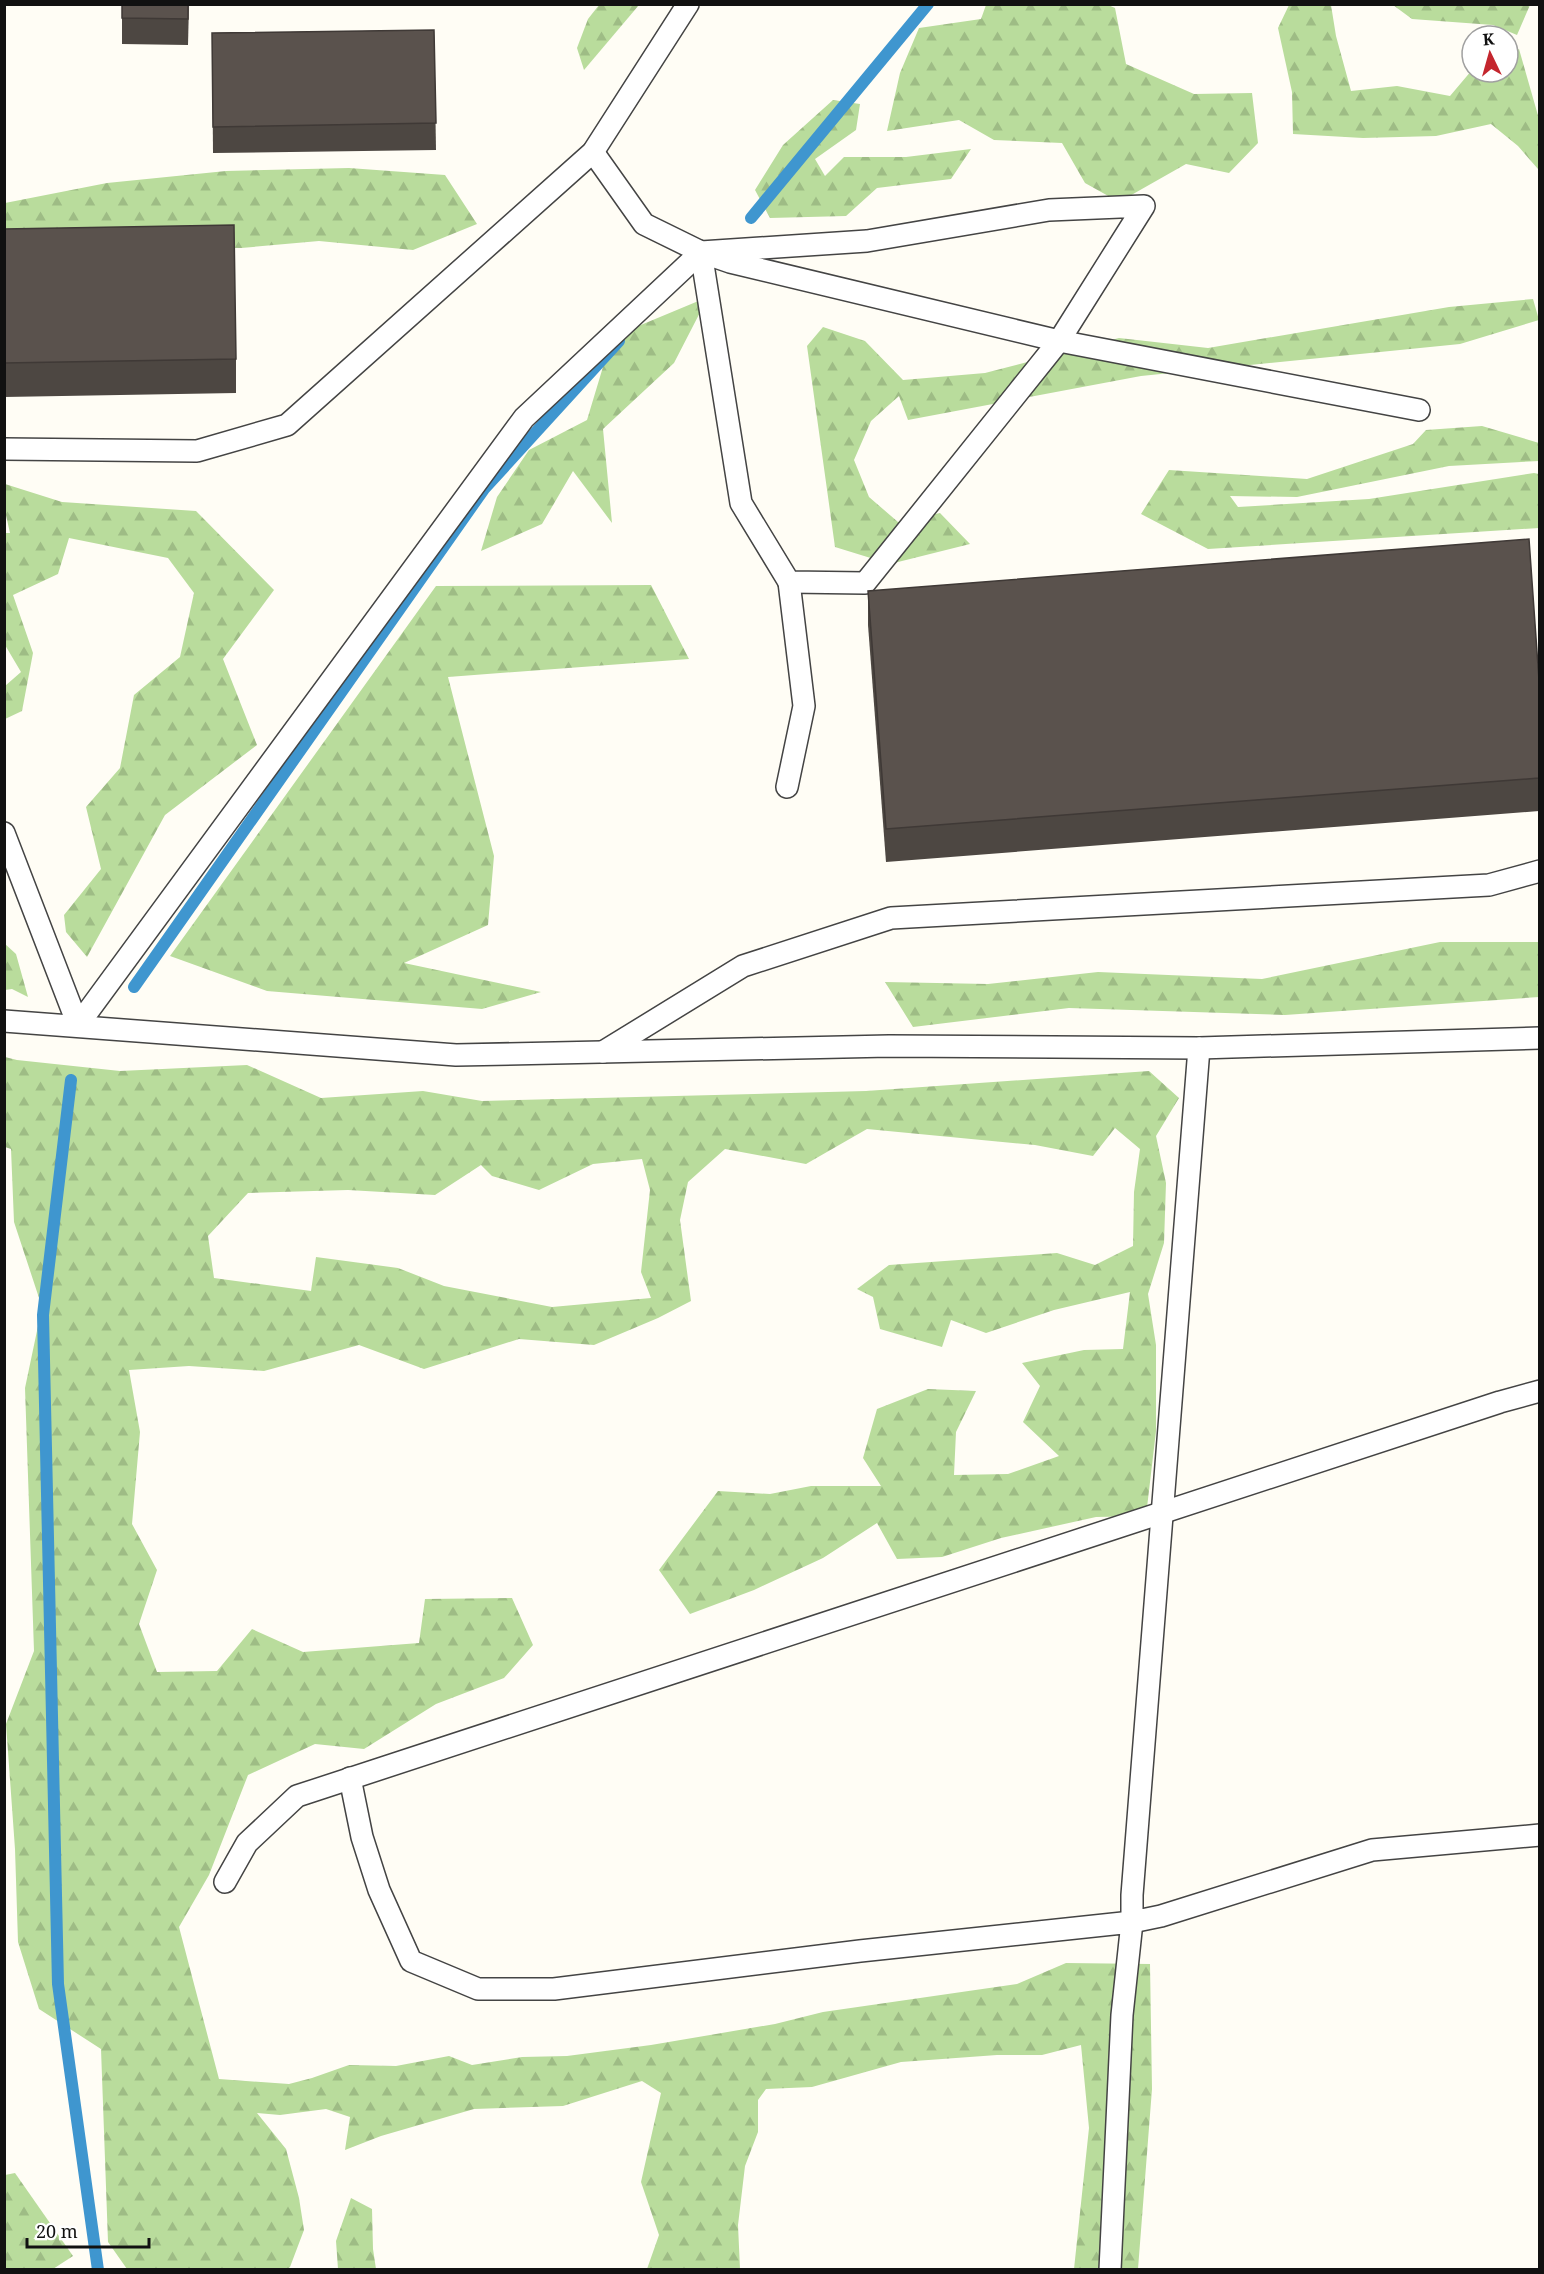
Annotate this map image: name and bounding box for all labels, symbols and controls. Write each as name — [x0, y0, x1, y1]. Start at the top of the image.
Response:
north arrow — [1460, 24, 1520, 84]
text: K — [1482, 28, 1496, 51]
scale bar — [27, 2211, 148, 2249]
text: 20 m — [36, 2219, 78, 2243]

